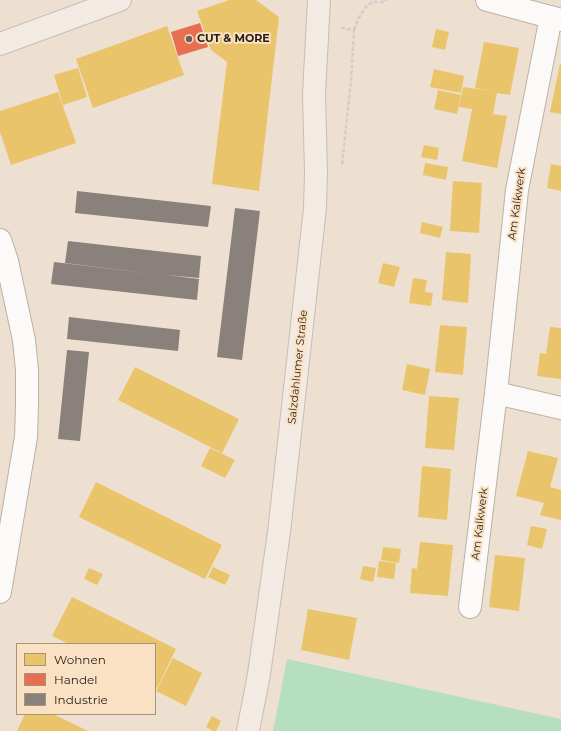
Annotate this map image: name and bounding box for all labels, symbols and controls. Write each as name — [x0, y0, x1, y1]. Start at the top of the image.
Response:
place label: CUT & MORE — [197, 32, 270, 46]
marker: CUT & MORE — [184, 34, 194, 44]
street label: Am Kalkwerk — [505, 167, 529, 241]
street label: Salzdahlumer Straße — [285, 309, 311, 425]
street label: Am Kalkwerk — [469, 487, 491, 561]
legend — [16, 643, 156, 715]
text: Wohnen — [54, 652, 106, 667]
text: Handel — [54, 672, 98, 687]
text: Industrie — [54, 692, 108, 707]

